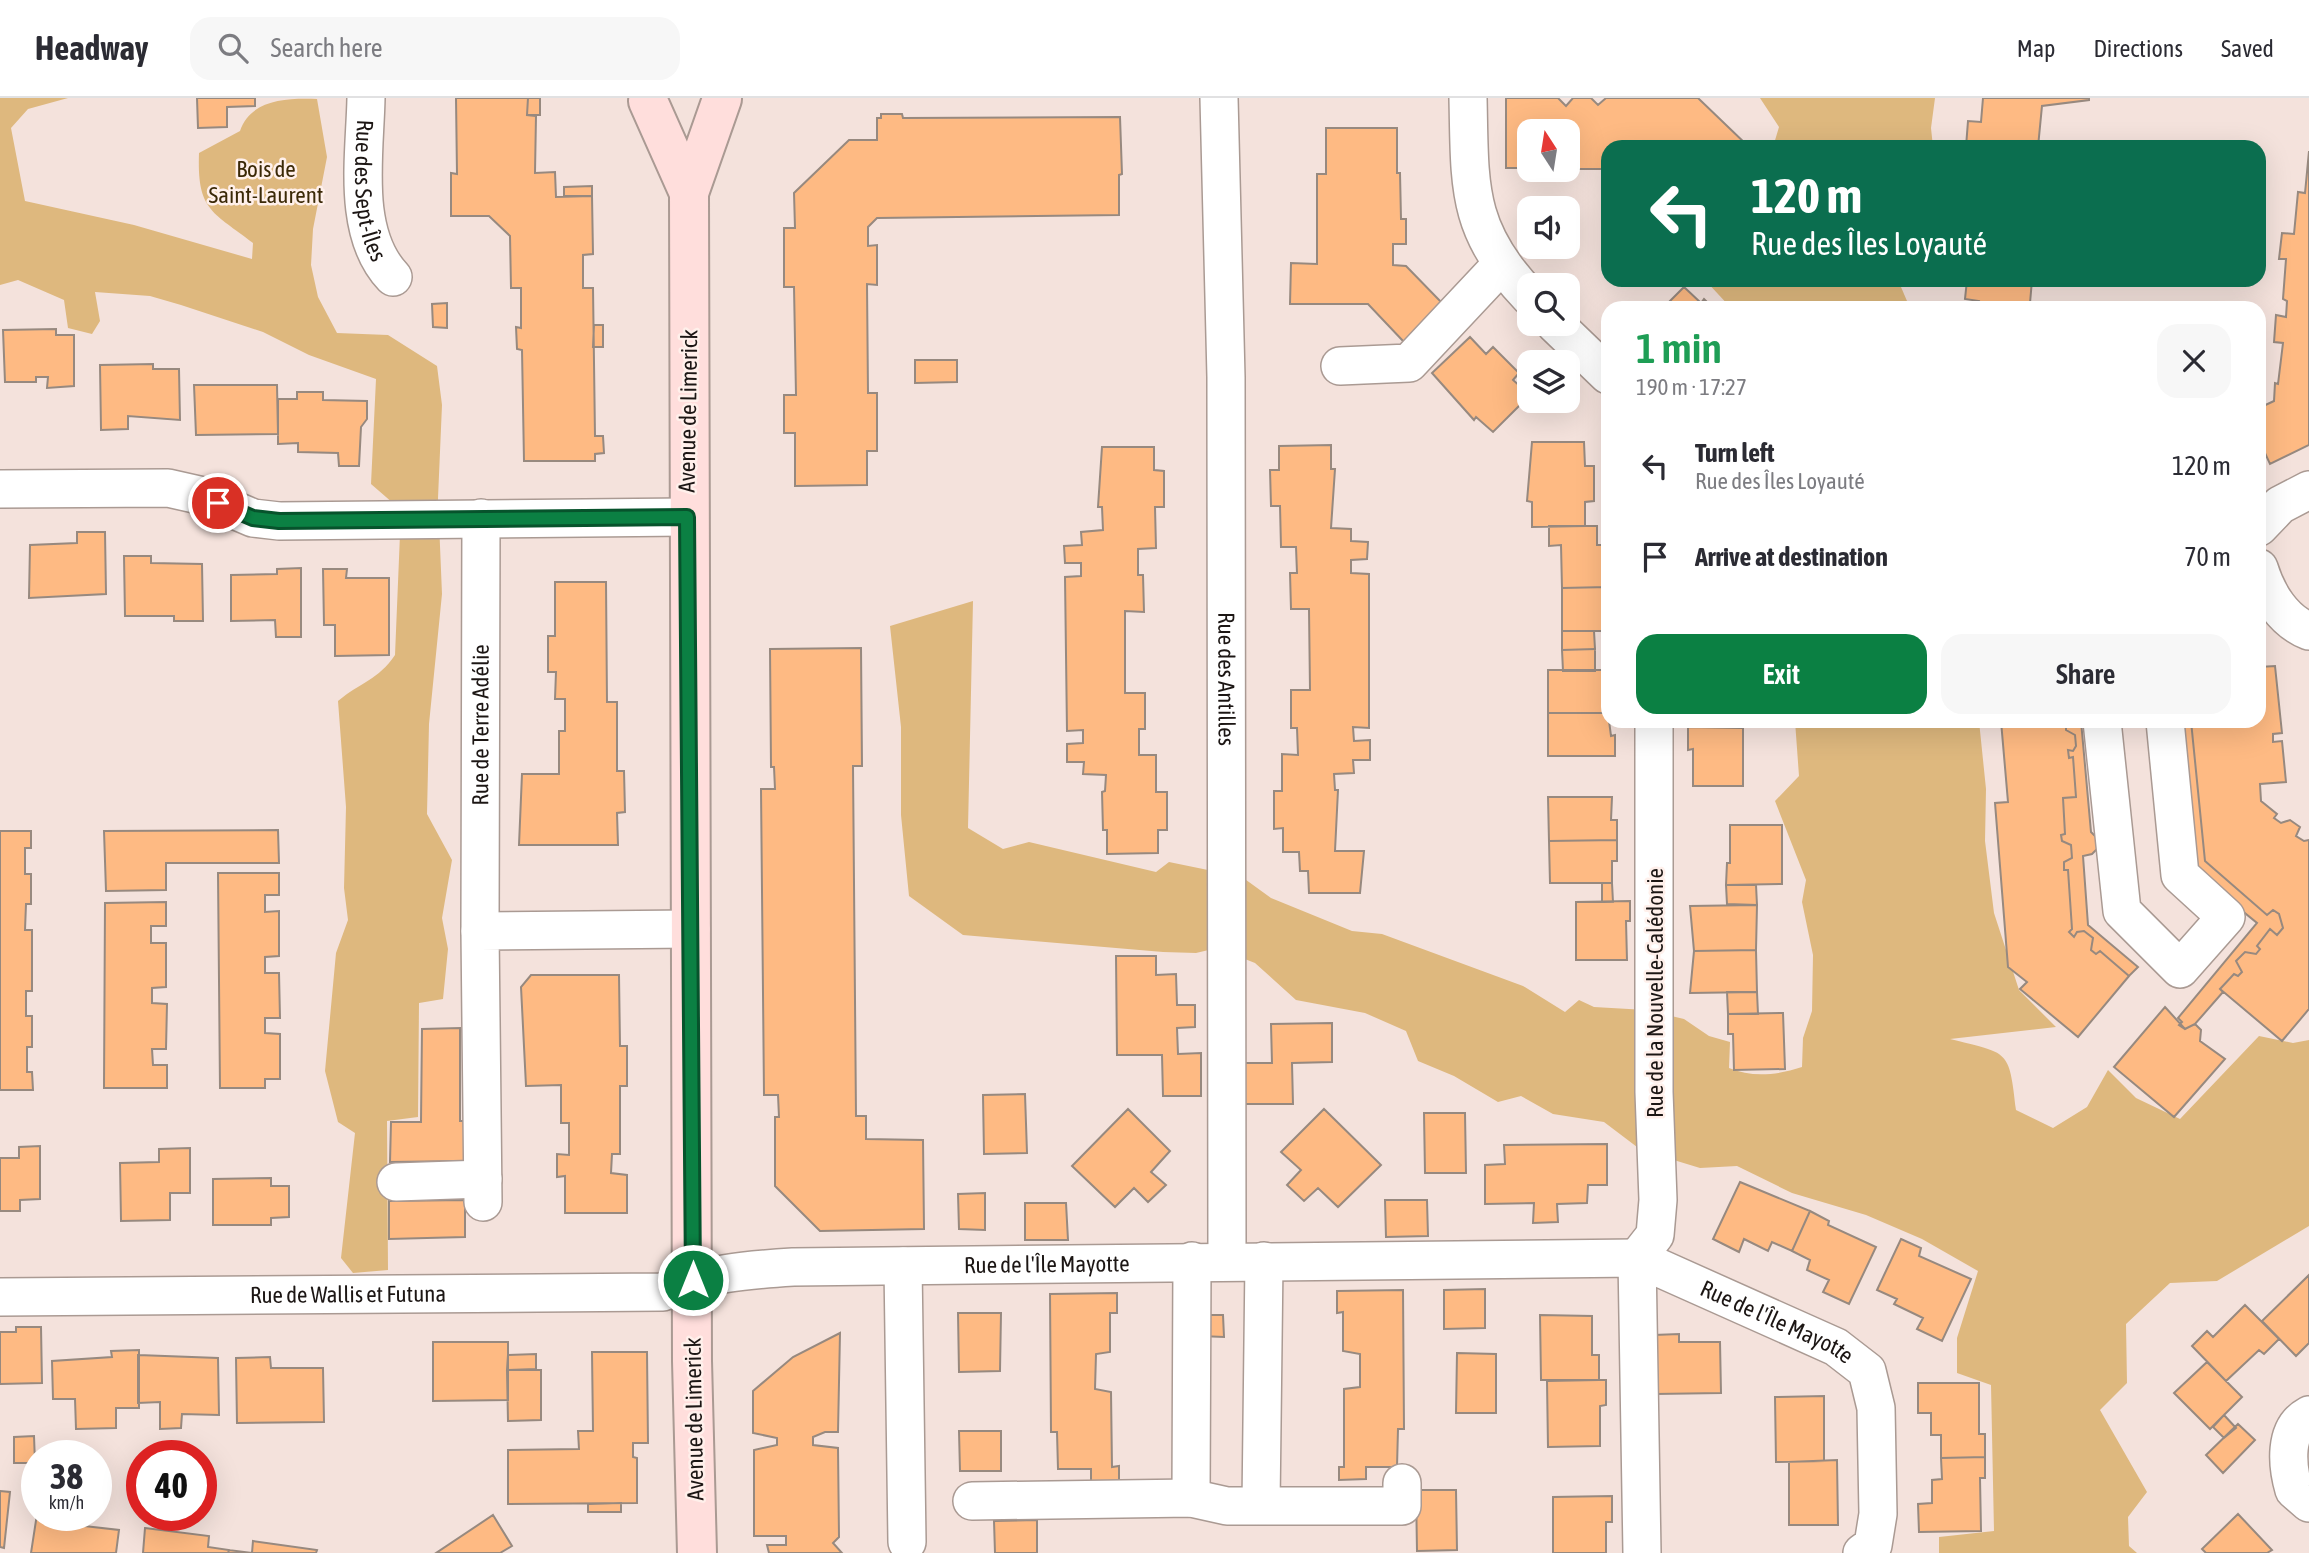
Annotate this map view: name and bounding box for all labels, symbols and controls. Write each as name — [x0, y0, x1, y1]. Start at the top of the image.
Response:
search box — [190, 17, 680, 80]
text: Headway — [35, 29, 148, 67]
icon: search — [214, 29, 252, 67]
text: Search here — [270, 33, 383, 63]
text: Map — [2017, 35, 2055, 62]
text: Directions — [2093, 35, 2183, 62]
text: Saved — [2221, 35, 2274, 62]
street label: Rue des Sept-Îles — [350, 119, 392, 266]
north arrow — [1517, 119, 1580, 182]
map controls — [1517, 119, 1580, 413]
park label: Bois de Saint-Laurent — [209, 156, 323, 208]
text: 120 m — [1751, 167, 1862, 223]
icon: left — [1636, 168, 1727, 259]
button: sound — [1517, 196, 1580, 259]
text: Rue des Îles Loyauté — [1751, 225, 1987, 262]
button: search — [1517, 273, 1580, 336]
text: 1 min — [1636, 324, 1722, 372]
button: close — [2157, 324, 2231, 398]
street label: Avenue de Limerick — [674, 329, 702, 493]
button: layers — [1517, 350, 1580, 413]
text: 190 m · 17:27 — [1636, 374, 1747, 400]
text: Turn left — [1695, 438, 1775, 468]
icon: left — [1636, 447, 1674, 485]
text: 120 m — [2172, 451, 2231, 481]
text: Rue des Îles Loyauté — [1695, 468, 1865, 494]
pin — [188, 473, 248, 533]
icon: arrive — [199, 484, 237, 522]
icon: arrive — [1636, 538, 1674, 576]
text: Arrive at destination — [1695, 542, 1888, 572]
text: 70 m — [2184, 542, 2231, 572]
street label: Rue des Antilles — [1213, 612, 1239, 746]
button: Exit — [1636, 634, 1927, 714]
button: Share — [1941, 634, 2231, 714]
street label: Rue de Terre Adélie — [467, 644, 494, 806]
street label: Rue de la Nouvelle-Calédonie — [1642, 868, 1668, 1118]
position arrow — [656, 1243, 730, 1317]
street label: Rue de l'Île Mayotte — [964, 1250, 1130, 1278]
street label: Rue de l'Île Mayotte — [1696, 1275, 1859, 1369]
street label: Rue de Wallis et Futuna — [250, 1281, 446, 1308]
street label: Avenue de Limerick — [680, 1337, 708, 1501]
speed limit sign: 40 — [126, 1440, 217, 1531]
text: 38 — [50, 1456, 83, 1496]
text: km/h — [49, 1492, 84, 1513]

